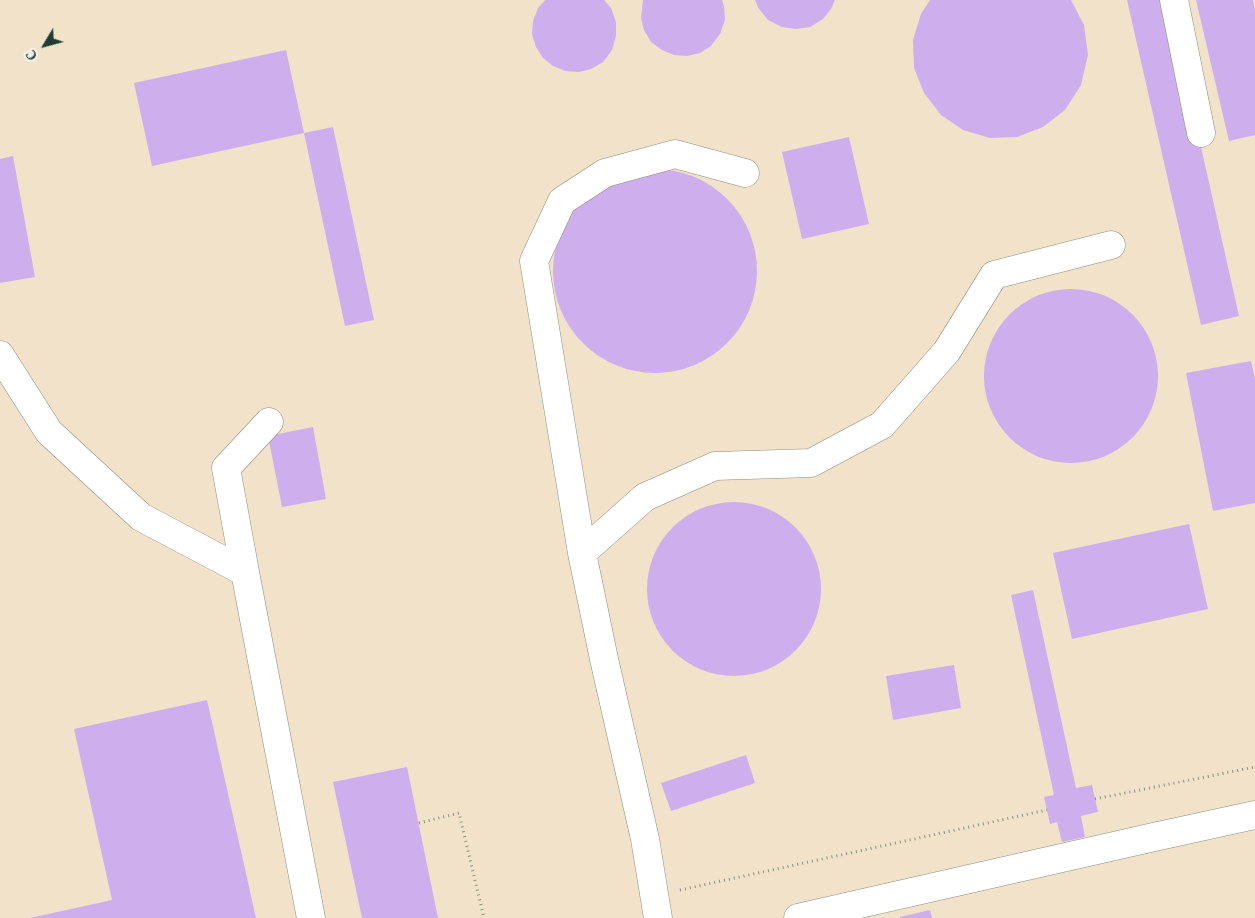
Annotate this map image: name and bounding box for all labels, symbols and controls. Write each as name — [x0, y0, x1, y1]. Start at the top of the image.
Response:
north arrow — [20, 20, 70, 70]
text: С — [22, 45, 43, 64]

